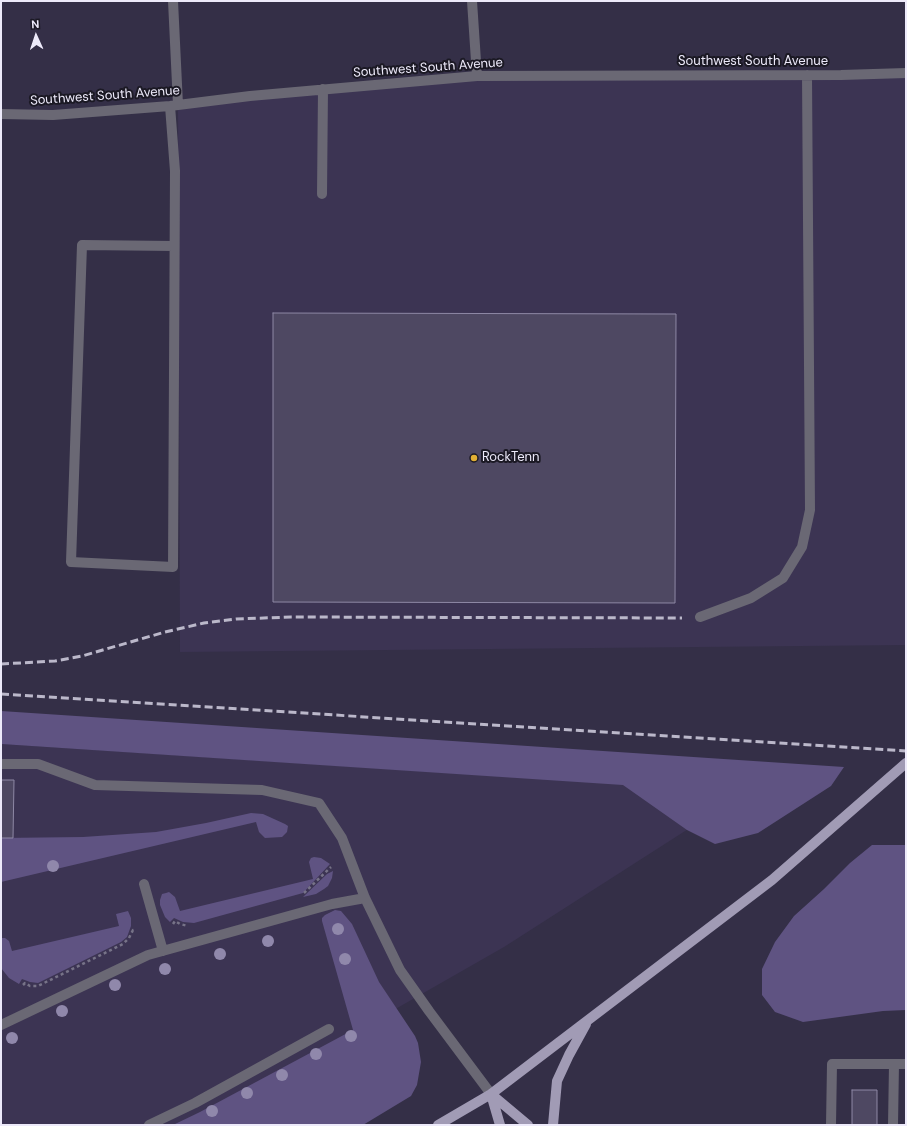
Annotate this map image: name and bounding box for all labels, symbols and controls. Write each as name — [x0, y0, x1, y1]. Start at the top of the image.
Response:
north arrow — [16, 16, 56, 56]
text: N — [31, 17, 40, 31]
street label: Southwest South Avenue — [678, 54, 828, 70]
street label: Southwest South Avenue — [353, 55, 503, 81]
street label: Southwest South Avenue — [30, 83, 180, 109]
place label: RockTenn — [482, 450, 539, 466]
marker: RockTenn — [469, 453, 479, 463]

